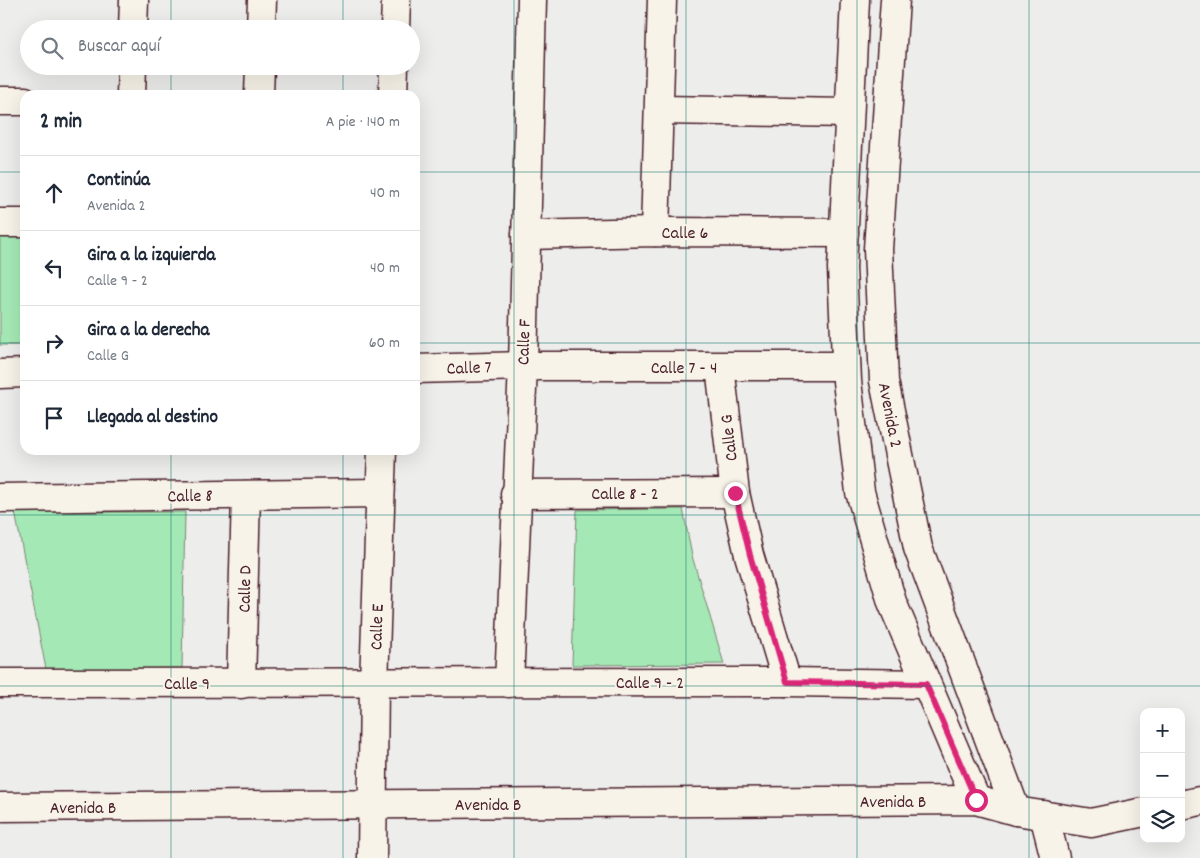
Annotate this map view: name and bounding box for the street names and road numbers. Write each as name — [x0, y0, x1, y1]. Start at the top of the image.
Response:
street label: Calle 6 — [662, 222, 708, 247]
street label: Calle F — [512, 319, 539, 366]
street label: Calle 7 — [446, 356, 492, 383]
street label: Calle 7 - 4 — [651, 357, 717, 382]
street label: Avenida 2 — [870, 381, 907, 450]
street label: Calle G — [715, 413, 746, 463]
street label: Calle 8 - 2 — [591, 483, 659, 508]
street label: Calle 8 — [167, 485, 213, 510]
street label: Calle D — [234, 565, 259, 613]
street label: Calle E — [365, 604, 392, 651]
street label: Calle 9 - 2 — [616, 672, 684, 697]
street label: Calle 9 — [164, 673, 210, 698]
street label: Avenida B — [860, 791, 926, 816]
street label: Avenida B — [455, 794, 521, 819]
street label: Avenida B — [50, 797, 116, 822]

